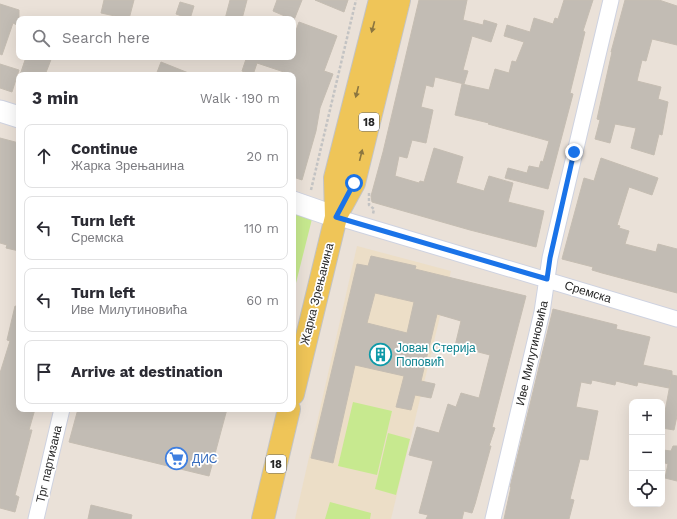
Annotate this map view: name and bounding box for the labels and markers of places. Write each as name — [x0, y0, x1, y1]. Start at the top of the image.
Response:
place label: Јован Стерија Поповић — [396, 341, 476, 369]
building icon: Јован Стерија Поповић — [368, 342, 394, 368]
supermarket icon: ДИС — [164, 446, 190, 472]
place label: ДИС — [192, 452, 218, 466]

